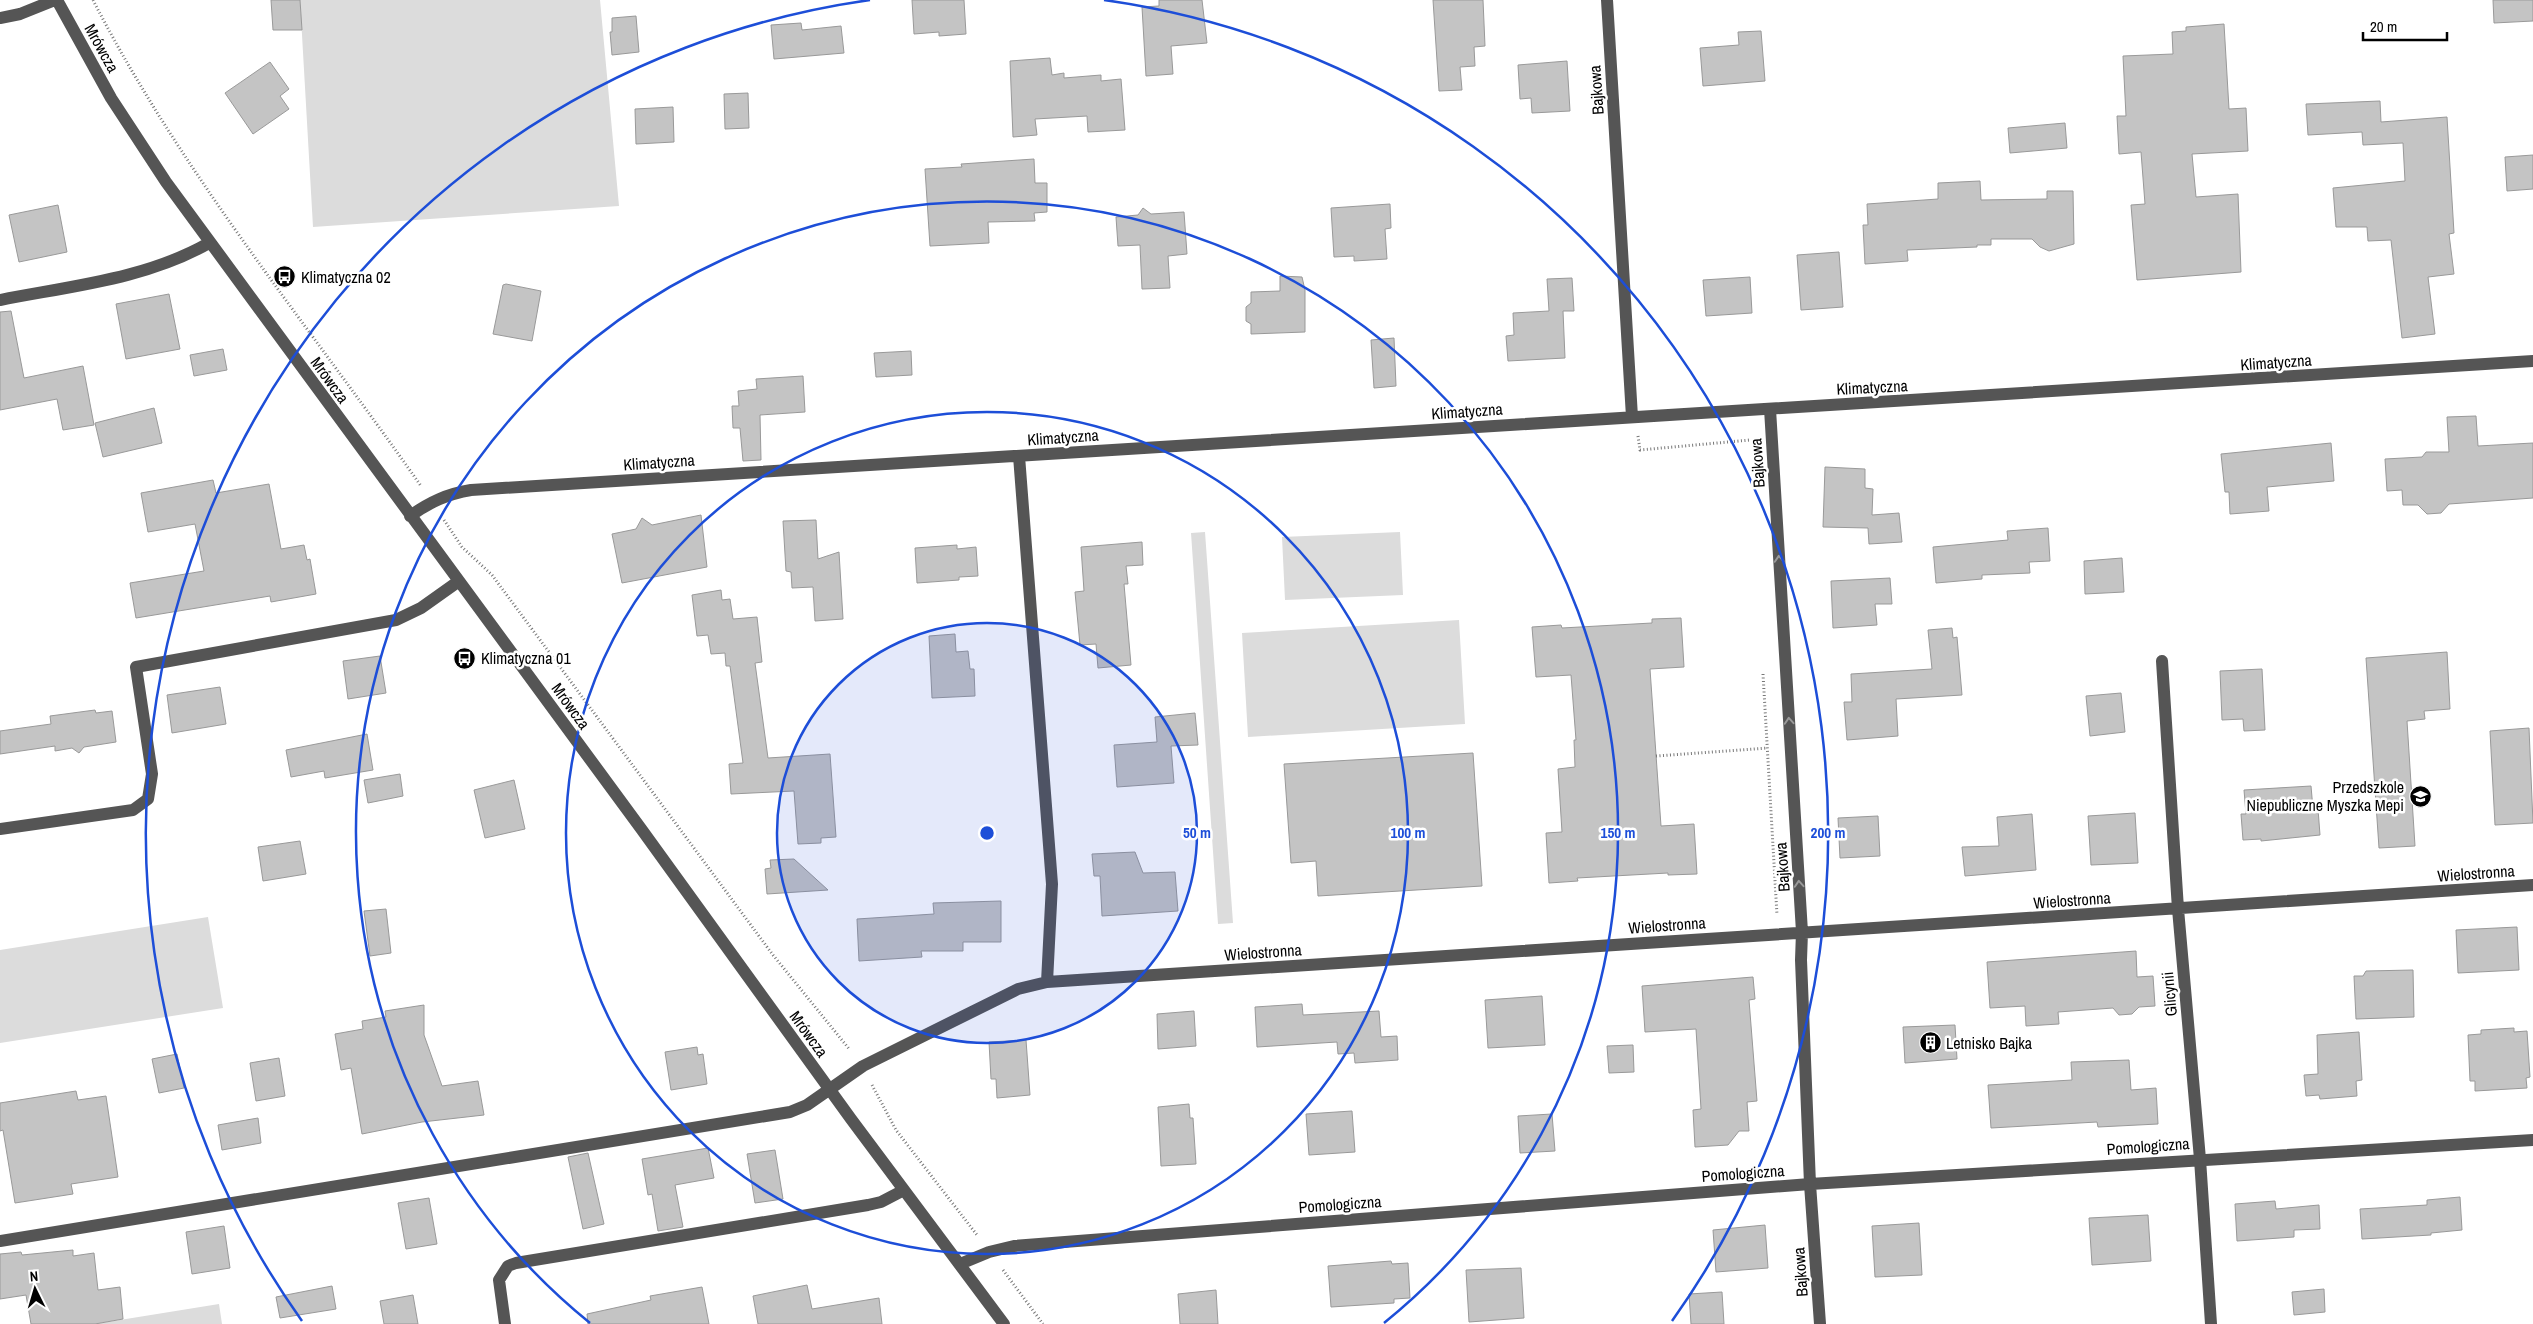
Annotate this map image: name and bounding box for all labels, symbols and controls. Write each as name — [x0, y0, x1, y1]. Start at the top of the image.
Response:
scale bar — [2363, 10, 2447, 42]
text: 20 m — [2370, 16, 2397, 37]
street label: Mrówcza — [80, 20, 125, 77]
street label: Bajkowa — [1583, 64, 1609, 116]
bus stop icon: Klimatyczna 02 — [273, 265, 297, 289]
place label: Klimatyczna 02 — [301, 266, 391, 288]
street label: Klimatyczna — [2240, 348, 2313, 375]
street label: Mrówcza — [306, 352, 355, 408]
street label: Klimatyczna — [1836, 374, 1909, 400]
street label: Klimatyczna — [1431, 397, 1504, 424]
street label: Klimatyczna — [1027, 423, 1100, 450]
street label: Bajkowa — [1744, 437, 1770, 489]
street label: Klimatyczna — [623, 448, 696, 475]
one-way arrow — [1774, 555, 1785, 563]
bus stop icon: Klimatyczna 01 — [453, 646, 477, 670]
place label: Klimatyczna 01 — [481, 647, 571, 669]
street label: Mrówcza — [547, 678, 596, 734]
one-way arrow — [1784, 717, 1795, 725]
place label: Przedszkole Niepubliczne Myszka Mepi — [2246, 776, 2404, 816]
school or university icon: Przedszkole Niepubliczne Myszka Mepi — [2408, 784, 2432, 808]
text: 50 m — [1183, 822, 1211, 843]
text: 100 m — [1391, 822, 1425, 843]
text: 150 m — [1601, 822, 1635, 843]
text: 200 m — [1811, 822, 1845, 843]
centre of rings — [978, 824, 996, 842]
street label: Bajkowa — [1769, 841, 1795, 893]
street label: Wielostronna — [2437, 859, 2516, 887]
one-way arrow — [1794, 879, 1805, 887]
street label: Wielostronna — [2033, 886, 2112, 914]
street label: Wielostronna — [1628, 911, 1707, 939]
street label: Wielostronna — [1224, 938, 1303, 966]
street label: Glicynii — [2156, 971, 2182, 1017]
street label: Mrówcza — [785, 1006, 834, 1062]
building icon: Letnisko Bajka — [1918, 1031, 1942, 1055]
place label: Letnisko Bajka — [1946, 1032, 2033, 1054]
street label: Pomologiczna — [2106, 1132, 2191, 1160]
street label: Pomologiczna — [1701, 1159, 1786, 1187]
street label: Pomologiczna — [1298, 1190, 1383, 1218]
street label: Bajkowa — [1787, 1246, 1813, 1298]
north arrow — [10, 1264, 60, 1314]
text: N — [29, 1267, 39, 1285]

